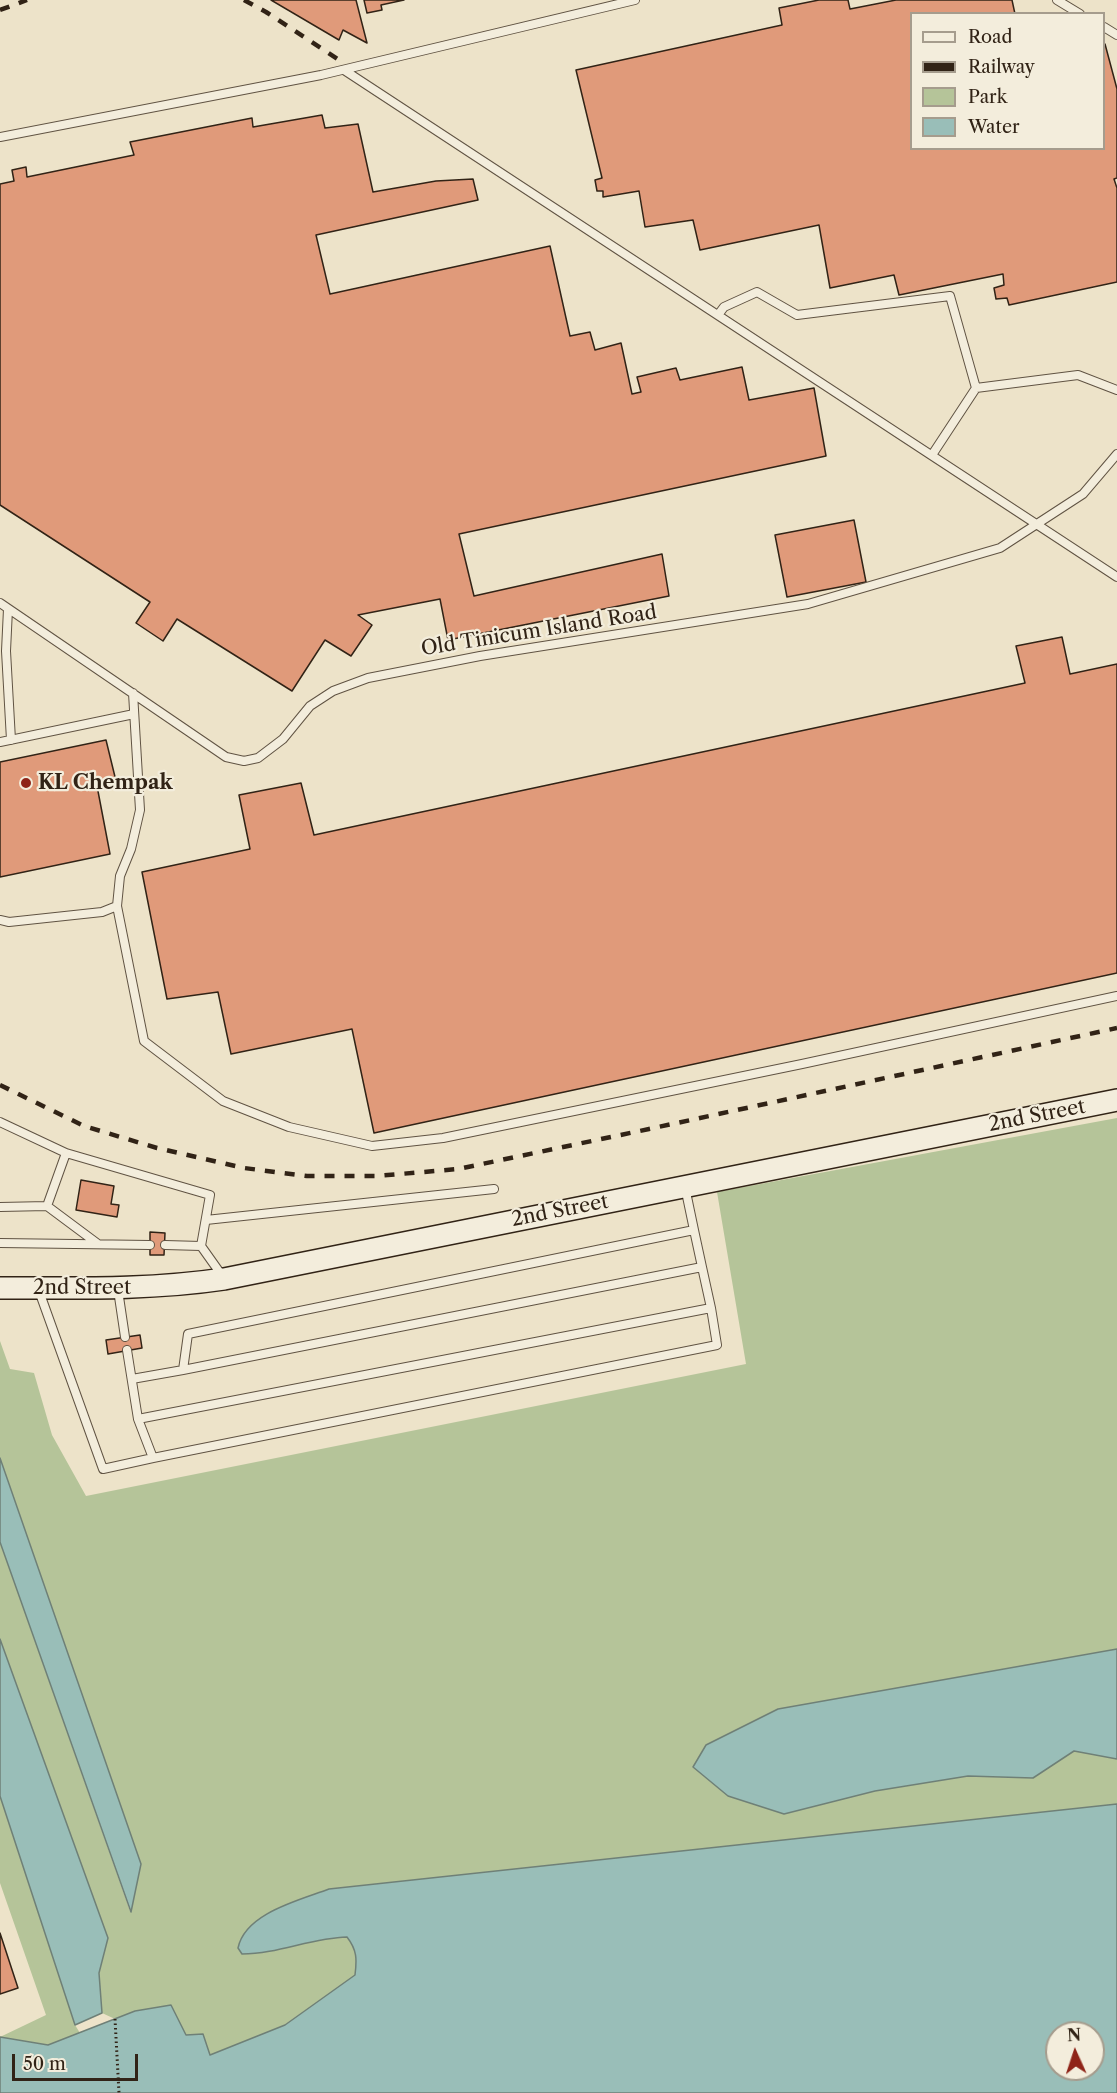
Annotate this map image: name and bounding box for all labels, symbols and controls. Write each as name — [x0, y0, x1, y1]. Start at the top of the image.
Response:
legend — [910, 12, 1105, 150]
text: Road — [968, 26, 1013, 48]
text: Railway — [968, 56, 1035, 78]
text: Park — [968, 86, 1007, 108]
text: Water — [968, 116, 1020, 138]
street label: Old Tinicum Island Road — [420, 601, 658, 661]
place label: KL Chempak — [38, 771, 173, 795]
marker: KL Chempak — [19, 776, 33, 790]
street label: 2nd Street — [987, 1095, 1087, 1137]
street label: 2nd Street — [510, 1190, 610, 1232]
street label: 2nd Street — [33, 1276, 131, 1300]
north arrow — [1045, 2021, 1105, 2081]
text: N — [1067, 2025, 1082, 2045]
scale bar — [15, 2042, 141, 2080]
text: 50 m — [23, 2053, 66, 2075]

